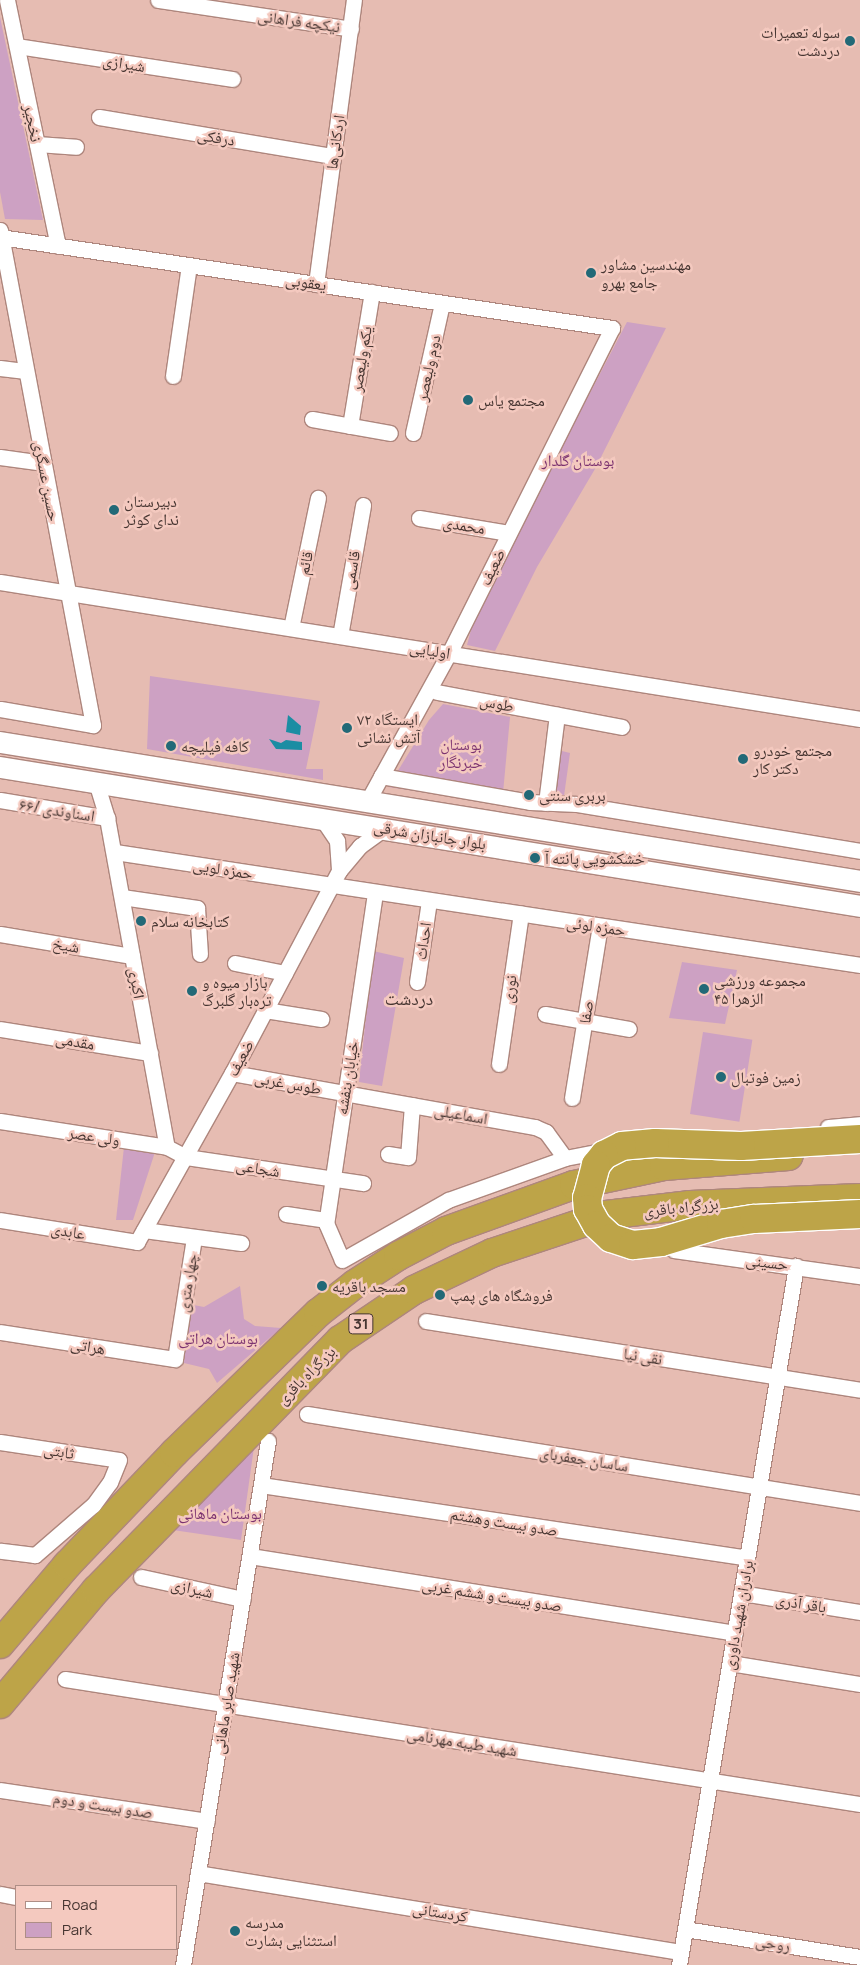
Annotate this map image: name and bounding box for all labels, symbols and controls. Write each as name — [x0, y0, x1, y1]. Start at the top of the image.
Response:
street label: نیکچه فراهانی — [256, 6, 342, 36]
place label: سوله تعمیرات دردشت — [761, 22, 840, 60]
marker: سوله تعمیرات دردشت — [844, 35, 856, 47]
street label: شیرازی — [101, 50, 147, 76]
street label: نخجیر — [20, 102, 46, 144]
street label: اردکانی‌ها — [322, 113, 348, 171]
street label: درفکی — [196, 125, 236, 149]
place label: مهندسین مشاور جامع بهرو — [601, 254, 691, 292]
marker: مهندسین مشاور جامع بهرو — [585, 267, 597, 279]
street label: یعقوبی — [284, 270, 328, 294]
street label: یکم ولیعصر — [346, 325, 376, 393]
street label: دوم ولیعصر — [412, 333, 444, 403]
place label: مجتمع یاس — [478, 390, 545, 410]
marker: مجتمع یاس — [462, 394, 474, 406]
street label: حسین عسگری — [30, 439, 64, 523]
park label: بوستان گلدار — [542, 450, 614, 470]
place label: دبیرستان ندای کوثر — [124, 491, 179, 529]
marker: دبیرستان ندای کوثر — [108, 504, 120, 516]
street label: محمدی — [442, 512, 486, 538]
street label: ضعیف — [475, 546, 509, 588]
street label: قائم — [293, 549, 317, 577]
street label: قاسمی — [338, 549, 364, 591]
street label: اولیایی — [408, 637, 452, 663]
street label: طوس — [478, 690, 516, 716]
place label: ایستگاه ۷۲ آتش نشانی — [357, 709, 420, 747]
marker: ایستگاه ۷۲ آتش نشانی — [341, 722, 353, 734]
park label: بوستان خبرنگار — [439, 734, 483, 772]
place label: کافه فیلیچه — [181, 736, 249, 756]
marker: کافه فیلیچه — [165, 740, 177, 752]
place label: مجتمع خودرو دکتر کار — [753, 740, 832, 778]
marker: مجتمع خودرو دکتر کار — [737, 753, 749, 765]
place label: بربری سنتی — [539, 785, 606, 805]
marker: بربری سنتی — [523, 789, 535, 801]
street label: اسناوندی /۶۶ — [18, 795, 96, 825]
street label: بلوار جانبازان شرقی — [372, 817, 488, 853]
place label: خشکشویی پانته آ — [545, 848, 645, 868]
marker: خشکشویی پانته آ — [529, 852, 541, 864]
street label: حمزه لویی — [192, 855, 254, 883]
place label: کتابخانه سلام — [151, 911, 229, 931]
street label: حمزه لوئی — [565, 912, 627, 940]
marker: کتابخانه سلام — [135, 915, 147, 927]
street label: احداث — [411, 921, 435, 961]
street label: شیخ — [51, 933, 81, 957]
street label: اکبری — [125, 966, 149, 1000]
place label: مجموعه ورزشی الزهرا ۴۵ — [714, 970, 806, 1008]
place label: بازار میوه و تره‌بار گلبرگ — [202, 972, 272, 1010]
street label: نوری — [498, 974, 520, 1004]
marker: مجموعه ورزشی الزهرا ۴۵ — [698, 983, 710, 995]
marker: بازار میوه و تره‌بار گلبرگ — [186, 985, 198, 997]
district label: دردشت — [385, 987, 433, 1009]
street label: صفا — [575, 999, 597, 1025]
street label: مقدمی — [54, 1028, 96, 1054]
street label: ضعیف — [223, 1037, 257, 1079]
street label: خیابان بنفشه — [332, 1040, 362, 1116]
place label: زمین فوتبال — [731, 1067, 801, 1087]
street label: طوس غربی — [253, 1068, 323, 1098]
marker: زمین فوتبال — [715, 1071, 727, 1083]
street label: اسماعیلی — [433, 1100, 489, 1128]
street label: ولی عصر — [67, 1122, 121, 1150]
street label: شجاعی — [235, 1155, 281, 1181]
street label: بزرگراه باقری — [643, 1194, 719, 1220]
street label: عابدی — [50, 1219, 86, 1243]
street label: حسینی — [745, 1250, 789, 1274]
street label: چهار متری — [173, 1252, 201, 1314]
place label: مسجد باقریه — [332, 1276, 406, 1296]
marker: مسجد باقریه — [316, 1280, 328, 1292]
place label: فروشگاه های پمپ — [450, 1285, 553, 1305]
marker: فروشگاه های پمپ — [434, 1289, 446, 1301]
road number: 31 — [347, 1312, 375, 1336]
park label: بوستان هراتی — [178, 1328, 258, 1348]
street label: هراتی — [69, 1334, 107, 1358]
street label: بزرگراه باقری — [273, 1342, 339, 1408]
street label: نقی نیا — [622, 1343, 664, 1369]
street label: ثابتی — [42, 1439, 76, 1463]
street label: ساسان جعفربای — [538, 1443, 630, 1475]
park label: بوستان ماهانی — [178, 1503, 262, 1523]
street label: صدو بیست وهشتم — [449, 1504, 559, 1540]
street label: برادران شهید داوری — [719, 1559, 757, 1671]
street label: شیرازی — [169, 1574, 215, 1602]
street label: صدو بیست و ششم غربی — [421, 1574, 563, 1616]
street label: باقر آذری — [774, 1590, 828, 1616]
street label: شهید صابر ماهانی — [208, 1651, 244, 1755]
street label: شهید طیبه مهرنامی — [406, 1724, 518, 1760]
street label: صدو بیست و دوم — [52, 1788, 154, 1822]
legend — [15, 1885, 178, 1950]
text: Road — [62, 1894, 98, 1915]
street label: کردستانی — [411, 1898, 469, 1926]
place label: مدرسه استثنایی بشارت — [245, 1912, 337, 1950]
text: Park — [62, 1919, 92, 1940]
marker: مدرسه استثنایی بشارت — [229, 1925, 241, 1937]
street label: روحی — [754, 1931, 792, 1955]

